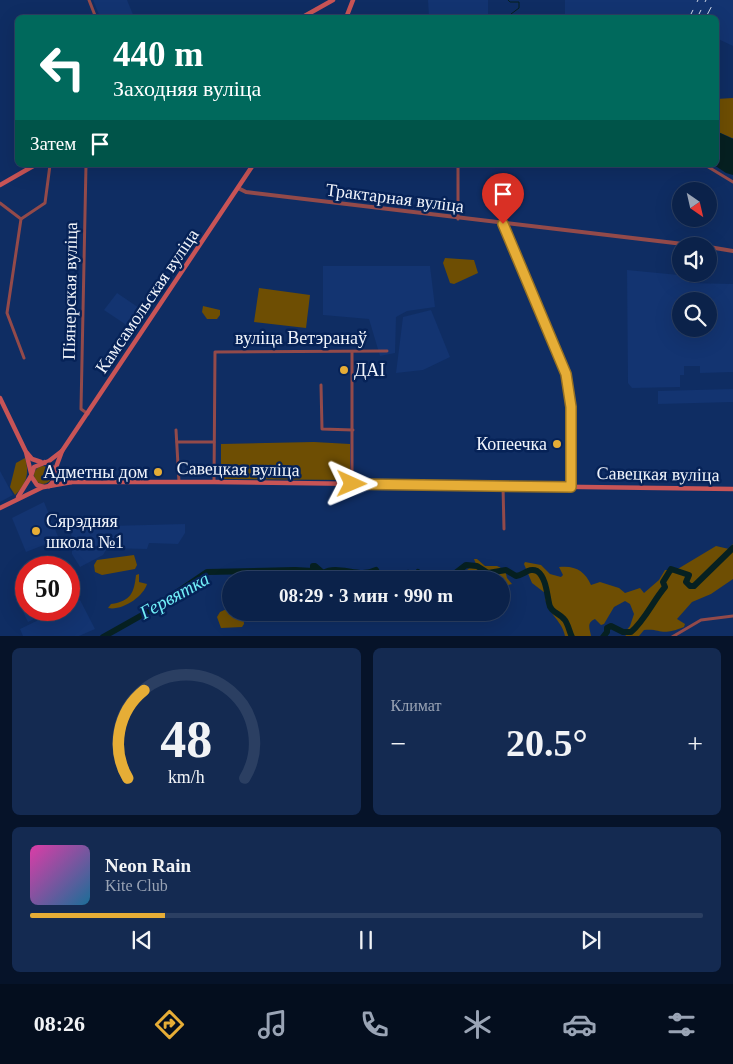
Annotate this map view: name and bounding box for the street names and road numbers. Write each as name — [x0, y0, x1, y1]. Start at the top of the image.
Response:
street label: Трактарная вуліца — [325, 180, 465, 216]
street label: Піянерская вуліца — [59, 222, 81, 360]
street label: Камсамольская вуліца — [91, 225, 203, 377]
street label: вуліца Ветэранаў — [235, 328, 367, 348]
street label: Савецкая вуліца — [176, 458, 300, 480]
street label: Савецкая вуліца — [596, 463, 720, 485]

